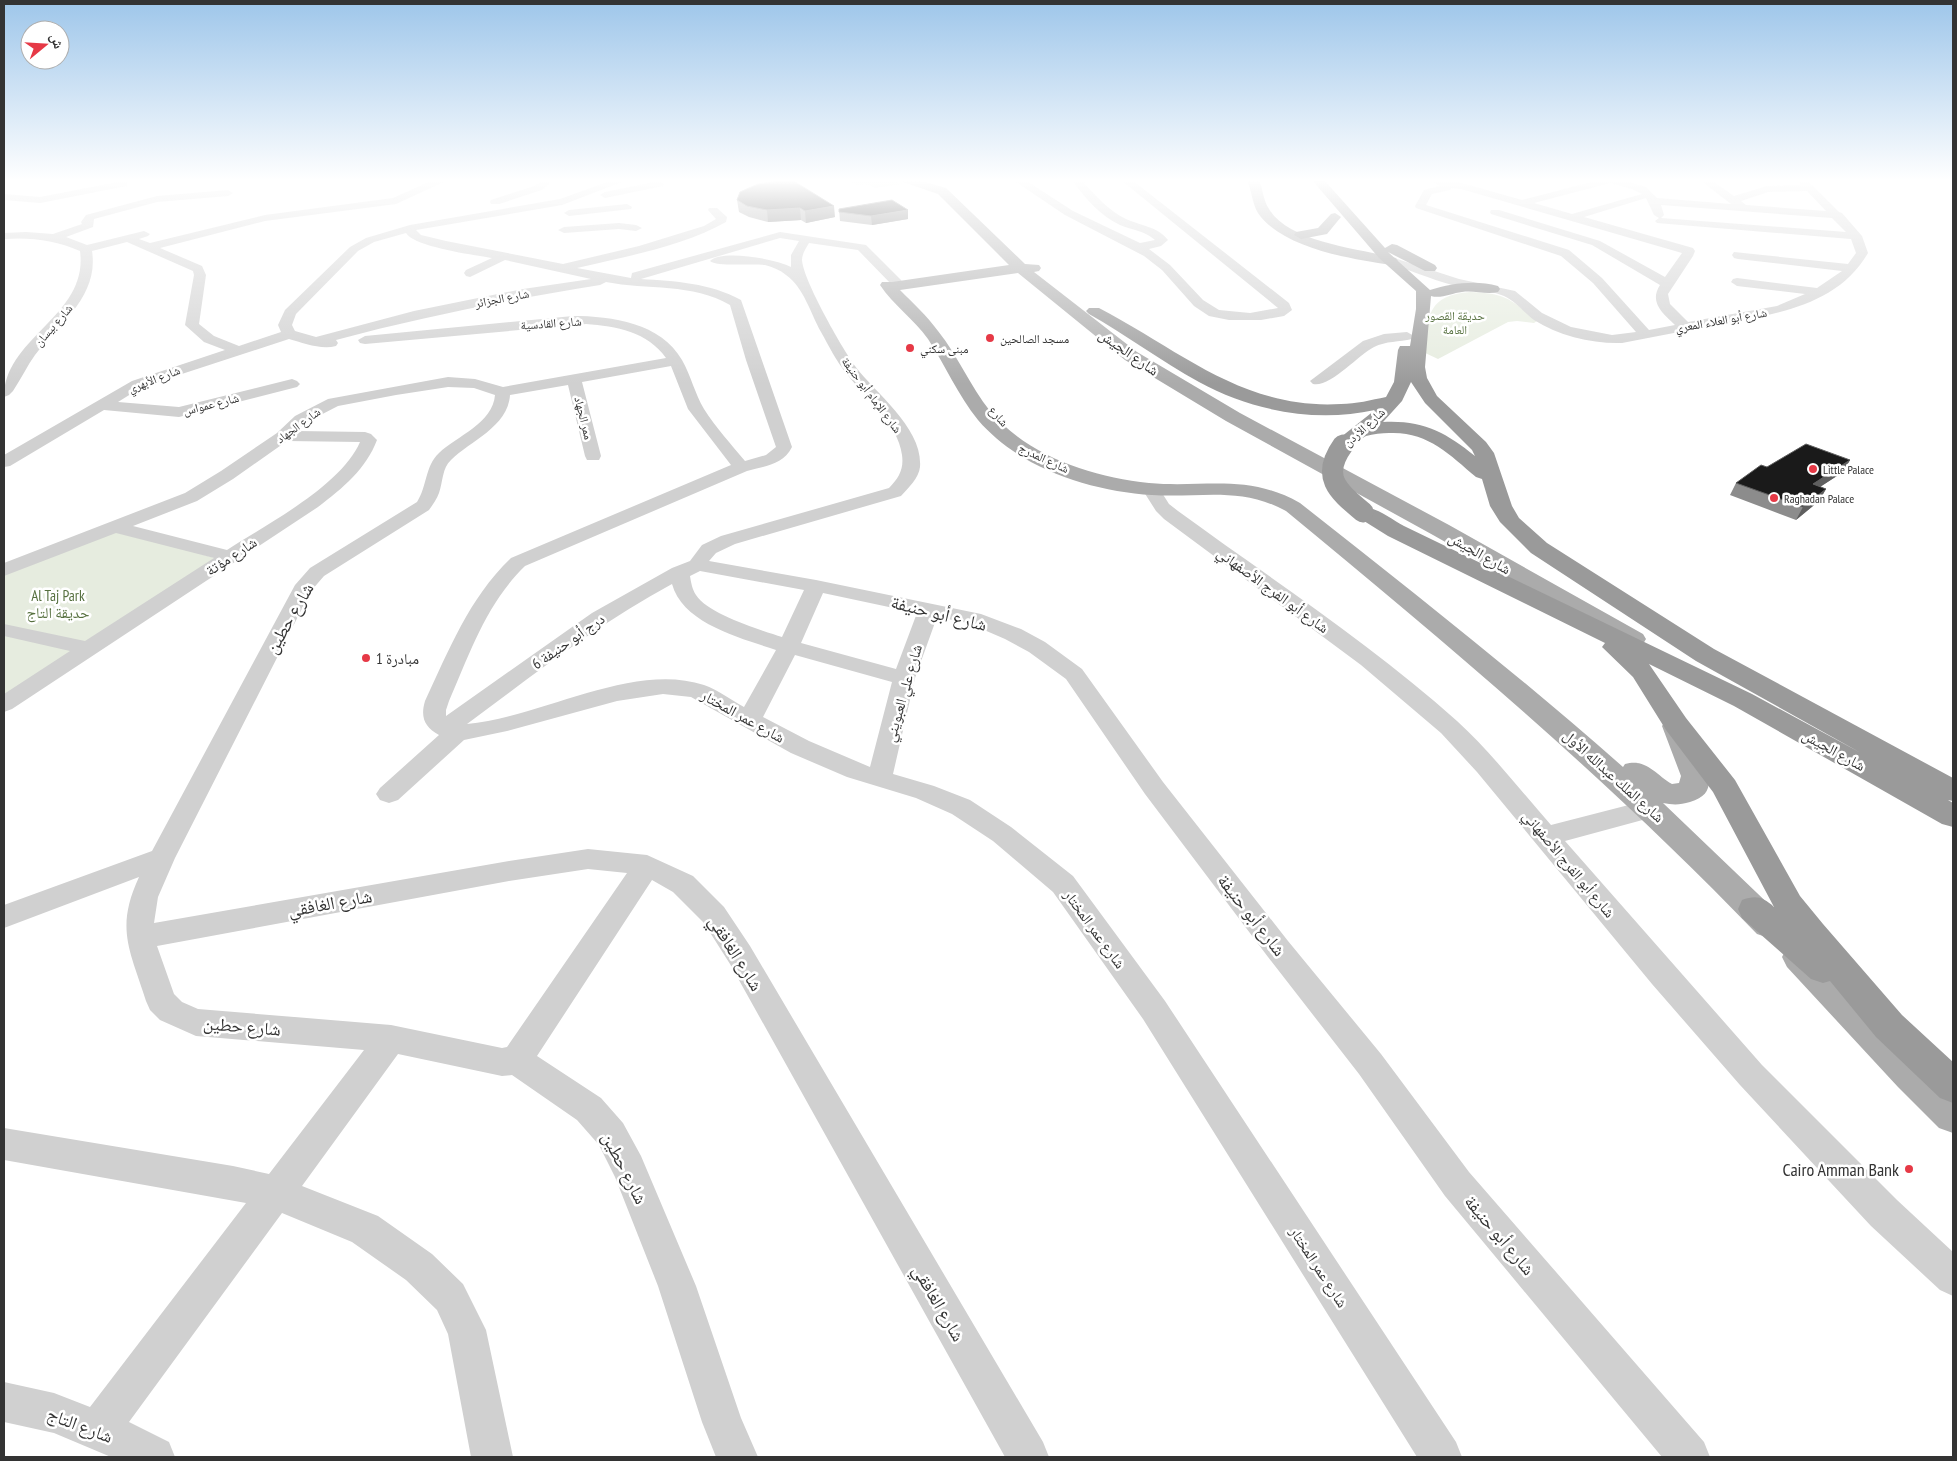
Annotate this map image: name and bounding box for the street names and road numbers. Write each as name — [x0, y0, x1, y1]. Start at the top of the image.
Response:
street label: شارع الجزائر — [473, 285, 531, 312]
street label: شارع بيسان — [31, 301, 76, 350]
street label: شارع أبو العلاء المعري — [1674, 305, 1769, 338]
street label: شارع القادسية — [520, 313, 582, 334]
street label: شارع الجيش — [1095, 324, 1163, 380]
street label: شارع الإمام أبو حنيفة — [838, 354, 905, 437]
street label: شارع الأبهري — [126, 362, 183, 399]
street label: شارع عمواس — [182, 390, 241, 419]
street label: ممر الجهاد — [571, 395, 597, 441]
street label: شارع — [985, 402, 1012, 430]
street label: شارع الجهاد — [273, 404, 324, 447]
street label: شارع الأردن — [1340, 404, 1389, 450]
street label: شارع المدرج — [1016, 440, 1072, 477]
street label: شارع الجيش — [1445, 527, 1515, 579]
street label: شارع مؤتة — [202, 532, 261, 580]
street label: شارع أبو الفرج الأصفهاني — [1212, 543, 1333, 639]
street label: شارع حطين — [260, 579, 318, 657]
street label: شارع أبو حنيفة — [889, 590, 989, 636]
street label: درج أبو حنيفة 6 — [528, 609, 609, 674]
street label: شارع علي العبويني — [880, 642, 929, 745]
street label: شارع عمر المختار — [697, 685, 788, 748]
street label: شارع الجيش — [1799, 725, 1869, 776]
street label: شارع الملك عبدالله الأول — [1559, 726, 1668, 827]
street label: شارع أبو الفرج الأصفهاني — [1517, 807, 1619, 923]
street label: شارع أبو حنيفة — [1213, 869, 1291, 961]
street label: شارع الغافقي — [286, 884, 374, 925]
street label: شارع عمر المختار — [1059, 885, 1130, 973]
street label: شارع الغافقي — [701, 911, 768, 997]
street label: شارع حطين — [202, 1011, 282, 1041]
street label: شارع حطين — [597, 1128, 653, 1208]
street label: شارع أبو حنيفة — [1460, 1190, 1540, 1280]
street label: شارع عمر المختار — [1284, 1222, 1352, 1312]
street label: شارع الغافقي — [905, 1260, 970, 1347]
street label: شارع التاج — [43, 1402, 116, 1449]

